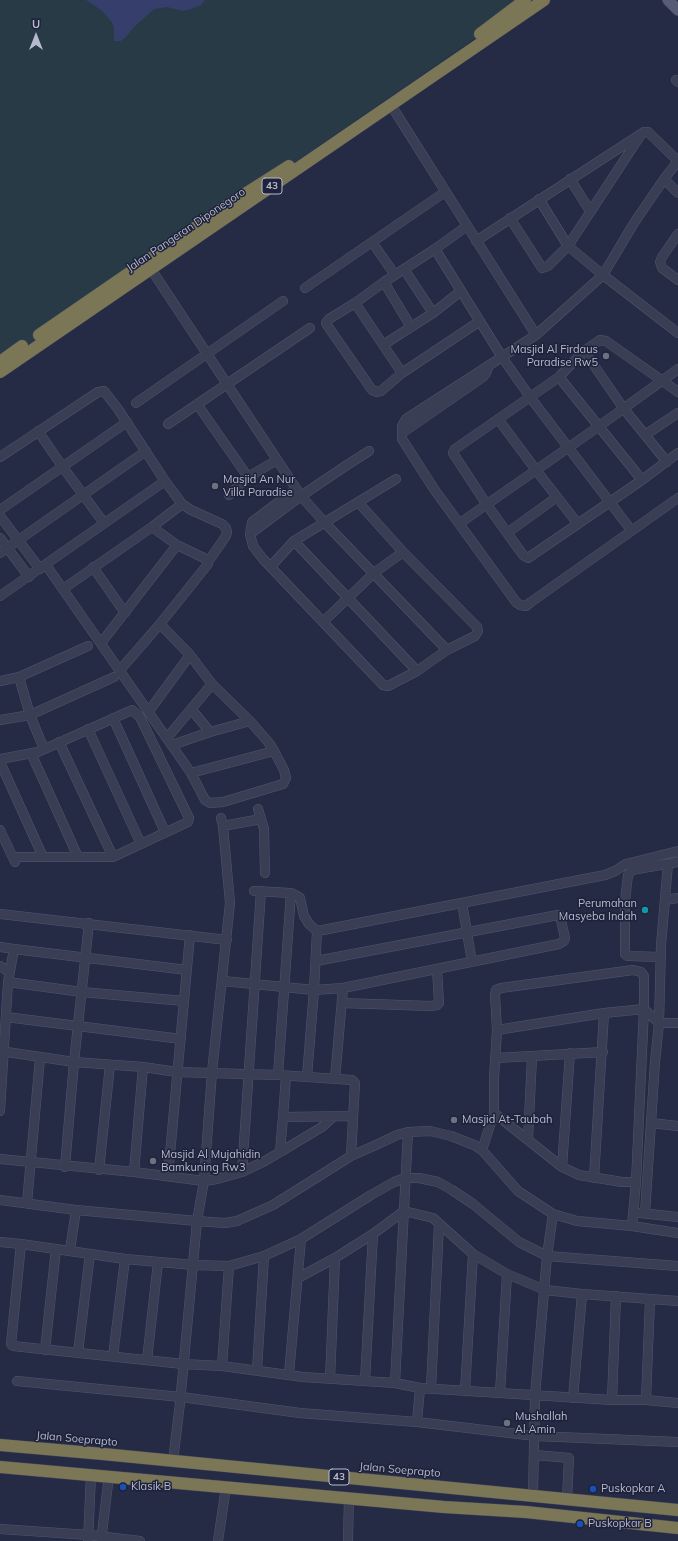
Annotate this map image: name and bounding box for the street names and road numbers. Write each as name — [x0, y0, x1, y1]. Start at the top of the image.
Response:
road number: 43 — [262, 178, 282, 194]
street label: Jalan Pangeran Diponegoro — [124, 185, 248, 275]
street label: Jalan Soeprapto — [36, 1429, 118, 1449]
street label: Jalan Soeprapto — [359, 1460, 441, 1480]
road number: 43 — [329, 1469, 349, 1485]

